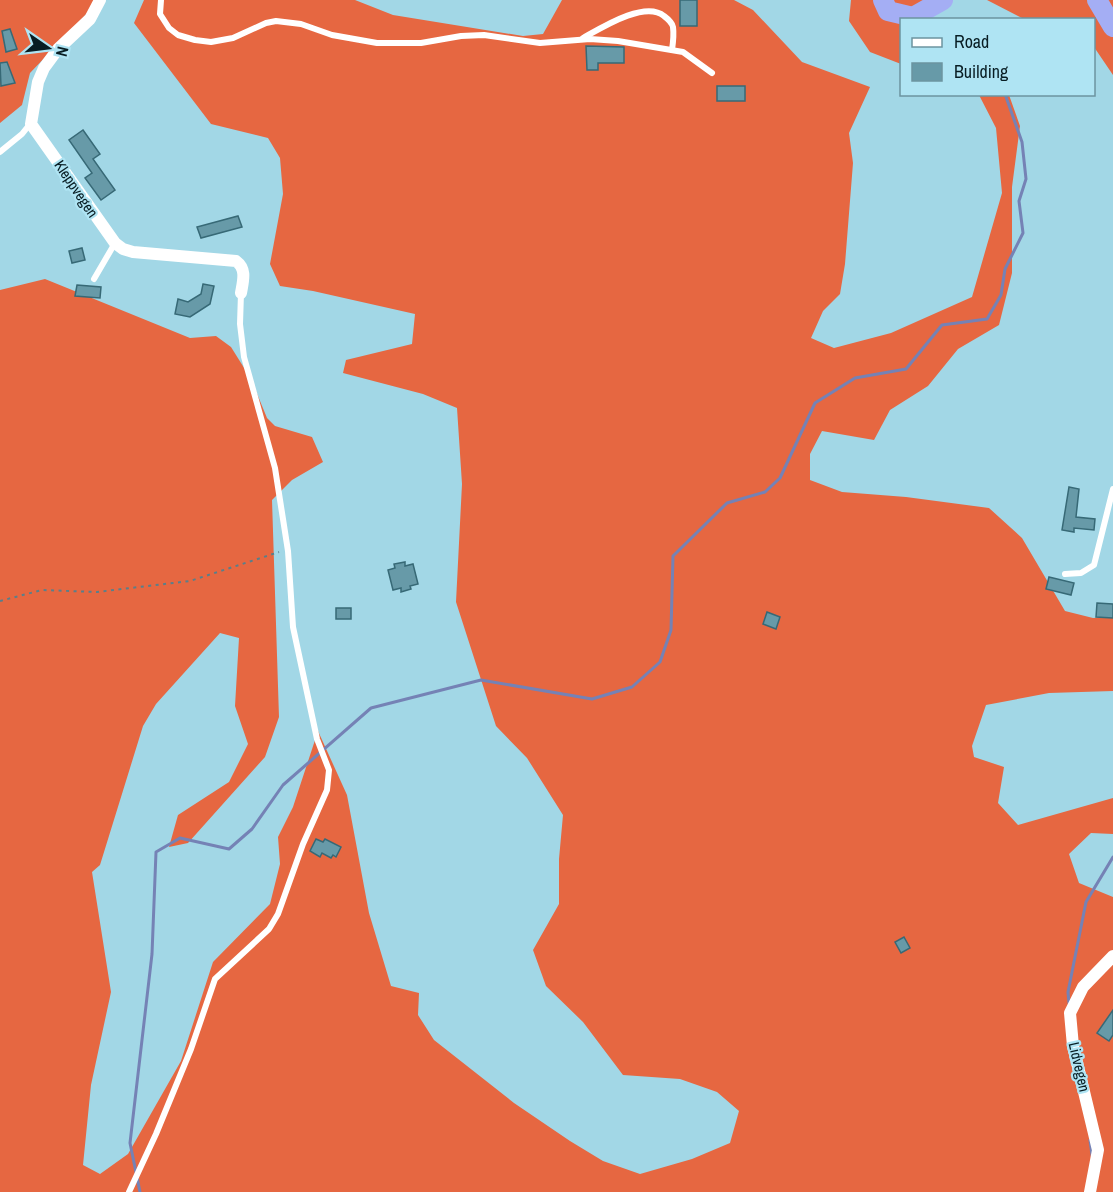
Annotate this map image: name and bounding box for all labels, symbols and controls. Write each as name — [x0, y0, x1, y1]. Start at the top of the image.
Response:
north arrow — [18, 18, 78, 78]
legend — [900, 18, 1095, 96]
text: Road — [954, 29, 989, 54]
text: N — [51, 44, 74, 59]
text: Building — [954, 59, 1009, 84]
street label: Kleppvegen — [50, 156, 103, 222]
street label: Lidvegen — [1064, 1040, 1095, 1094]

